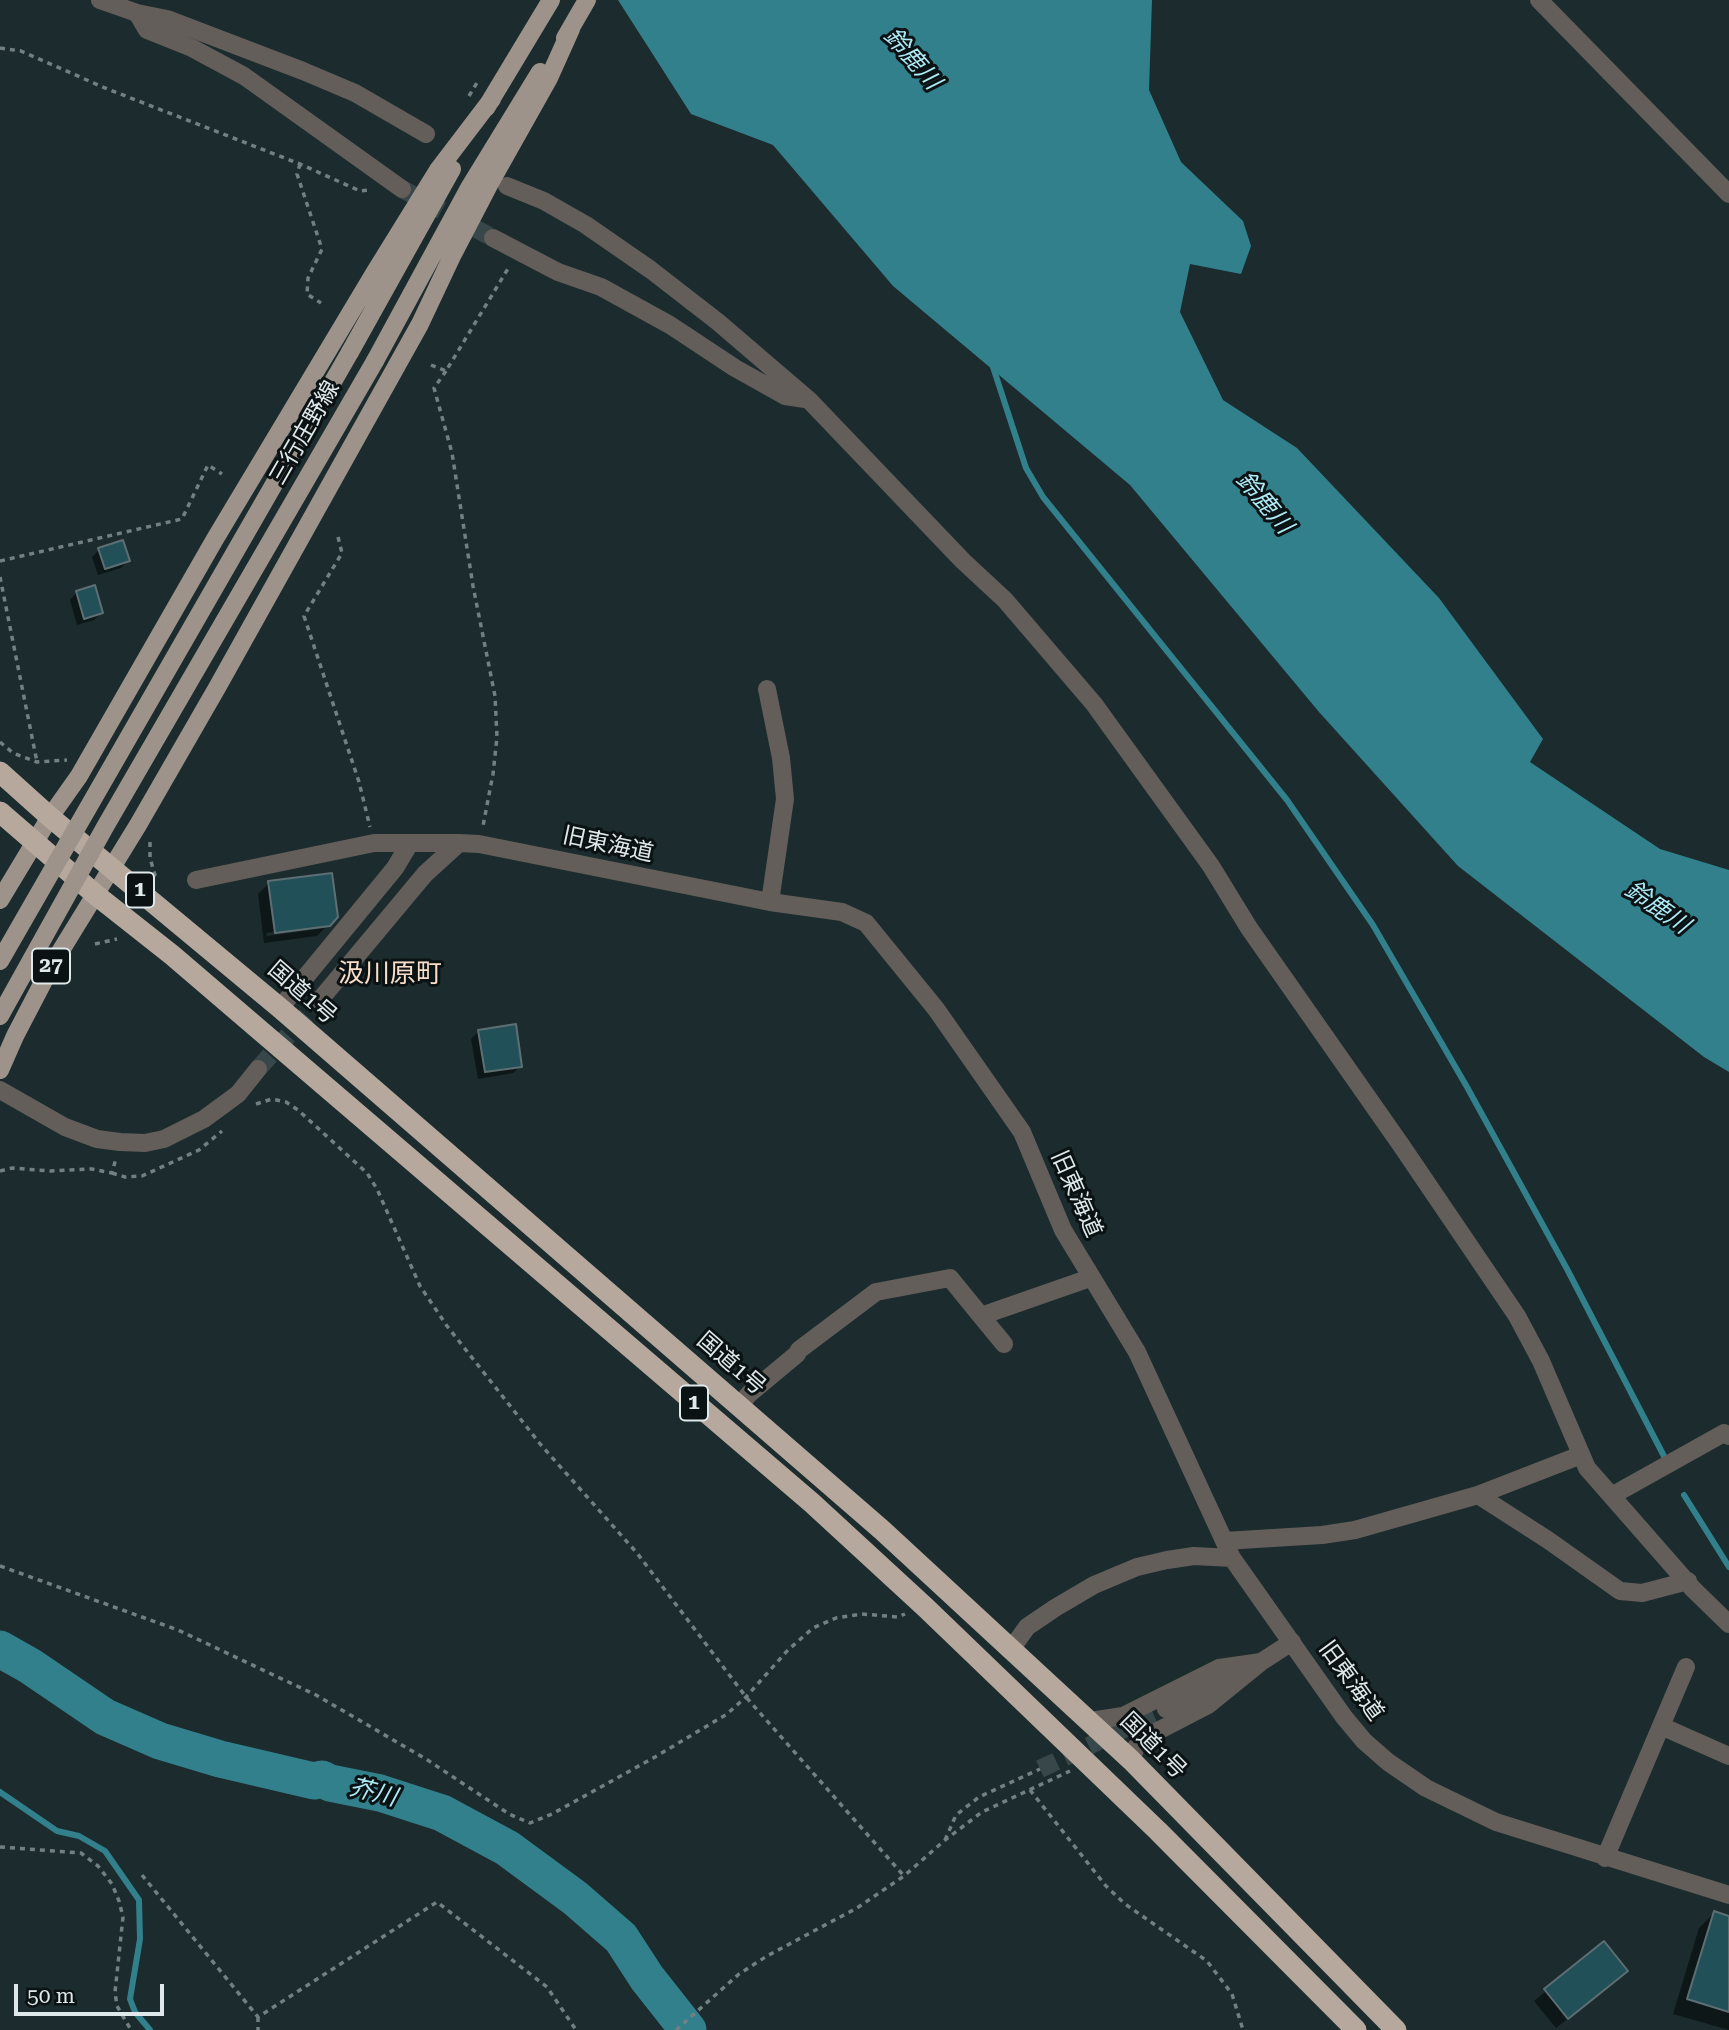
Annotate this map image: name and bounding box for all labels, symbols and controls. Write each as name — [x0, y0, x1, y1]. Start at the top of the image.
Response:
water label: 鈴鹿川 — [878, 22, 946, 96]
street label: 三行庄野線 — [264, 376, 346, 490]
water label: 鈴鹿川 — [1230, 466, 1298, 540]
street label: 旧東海道 — [560, 822, 656, 868]
road number: 1 — [126, 872, 154, 908]
water label: 鈴鹿川 — [1619, 876, 1695, 940]
road number: 27 — [32, 948, 70, 984]
street label: 国道1号 — [262, 956, 342, 1030]
district label: 汲川原町 — [338, 958, 442, 990]
street label: 旧東海道 — [1045, 1146, 1107, 1242]
street label: 国道1号 — [691, 1327, 771, 1401]
road number: 1 — [680, 1386, 708, 1420]
street label: 旧東海道 — [1313, 1636, 1389, 1726]
street label: 国道1号 — [1114, 1707, 1192, 1785]
water label: 芥川 — [346, 1773, 400, 1813]
scale bar — [18, 1970, 168, 2014]
text: 50 m — [27, 1984, 75, 2008]

